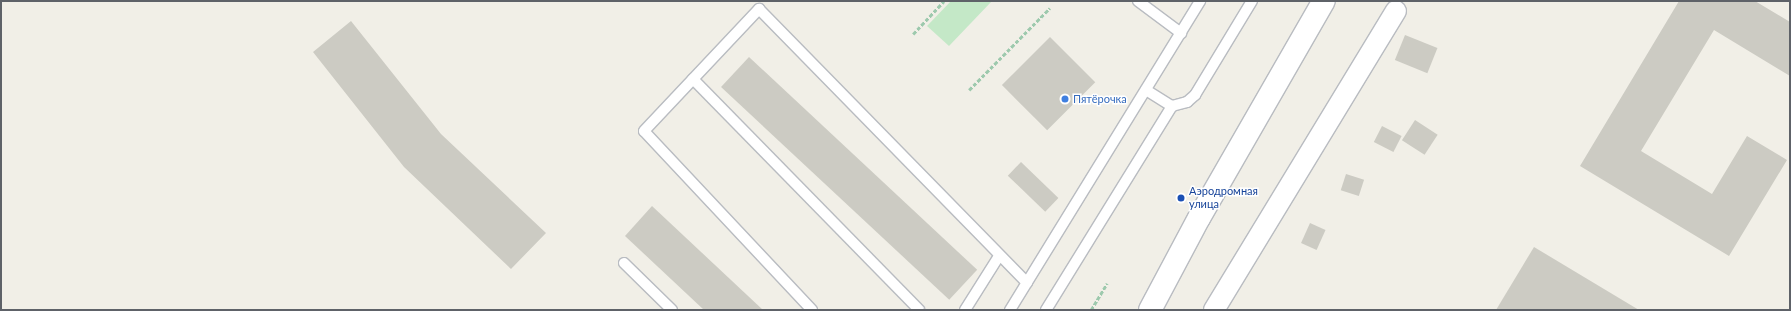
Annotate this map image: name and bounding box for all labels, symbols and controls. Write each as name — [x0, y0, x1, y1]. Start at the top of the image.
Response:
place label: Пятёрочка — [1073, 92, 1127, 106]
marker: Пятёрочка — [1060, 94, 1070, 104]
place label: Аэродромная улица — [1189, 185, 1258, 211]
marker: Аэродромная улица — [1176, 193, 1186, 203]

